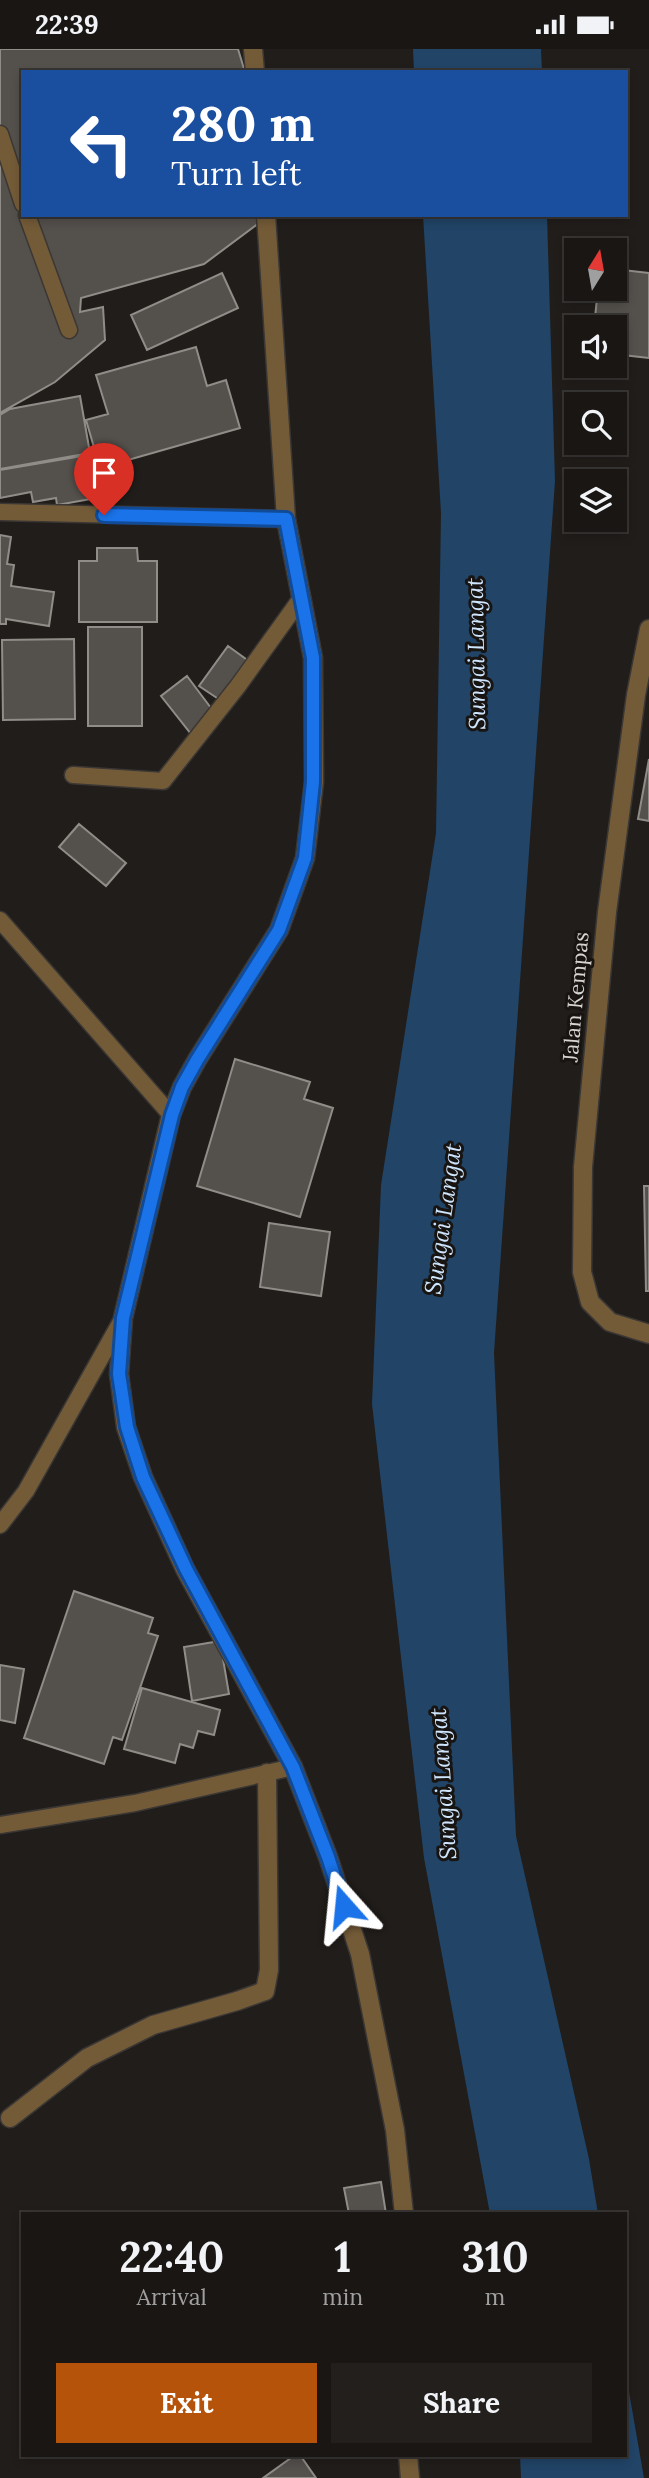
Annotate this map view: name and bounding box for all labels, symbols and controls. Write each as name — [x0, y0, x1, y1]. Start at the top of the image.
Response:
text: 22:39 — [35, 8, 99, 41]
text: 280 m — [171, 92, 314, 154]
icon: left — [56, 98, 147, 189]
text: Turn left — [171, 153, 301, 194]
north arrow — [564, 238, 626, 301]
map controls — [564, 238, 627, 532]
button: sound — [564, 315, 627, 378]
button: search — [564, 392, 627, 455]
pin — [74, 443, 134, 515]
icon: arrive — [85, 454, 123, 492]
button: layers — [564, 469, 627, 532]
water label: Sungai Langat — [460, 577, 491, 730]
street label: Jalan Kempas — [556, 931, 595, 1064]
water label: Sungai Langat — [418, 1141, 468, 1296]
water label: Sungai Langat — [423, 1707, 462, 1861]
position arrow — [307, 1869, 381, 1943]
text: 22:40 — [119, 2230, 224, 2284]
text: 1 — [334, 2230, 351, 2284]
text: 310 — [461, 2230, 529, 2284]
text: Arrival — [137, 2282, 207, 2311]
text: min — [322, 2282, 363, 2311]
text: m — [485, 2282, 505, 2311]
button: Exit — [56, 2363, 317, 2443]
button: Share — [331, 2363, 592, 2443]

